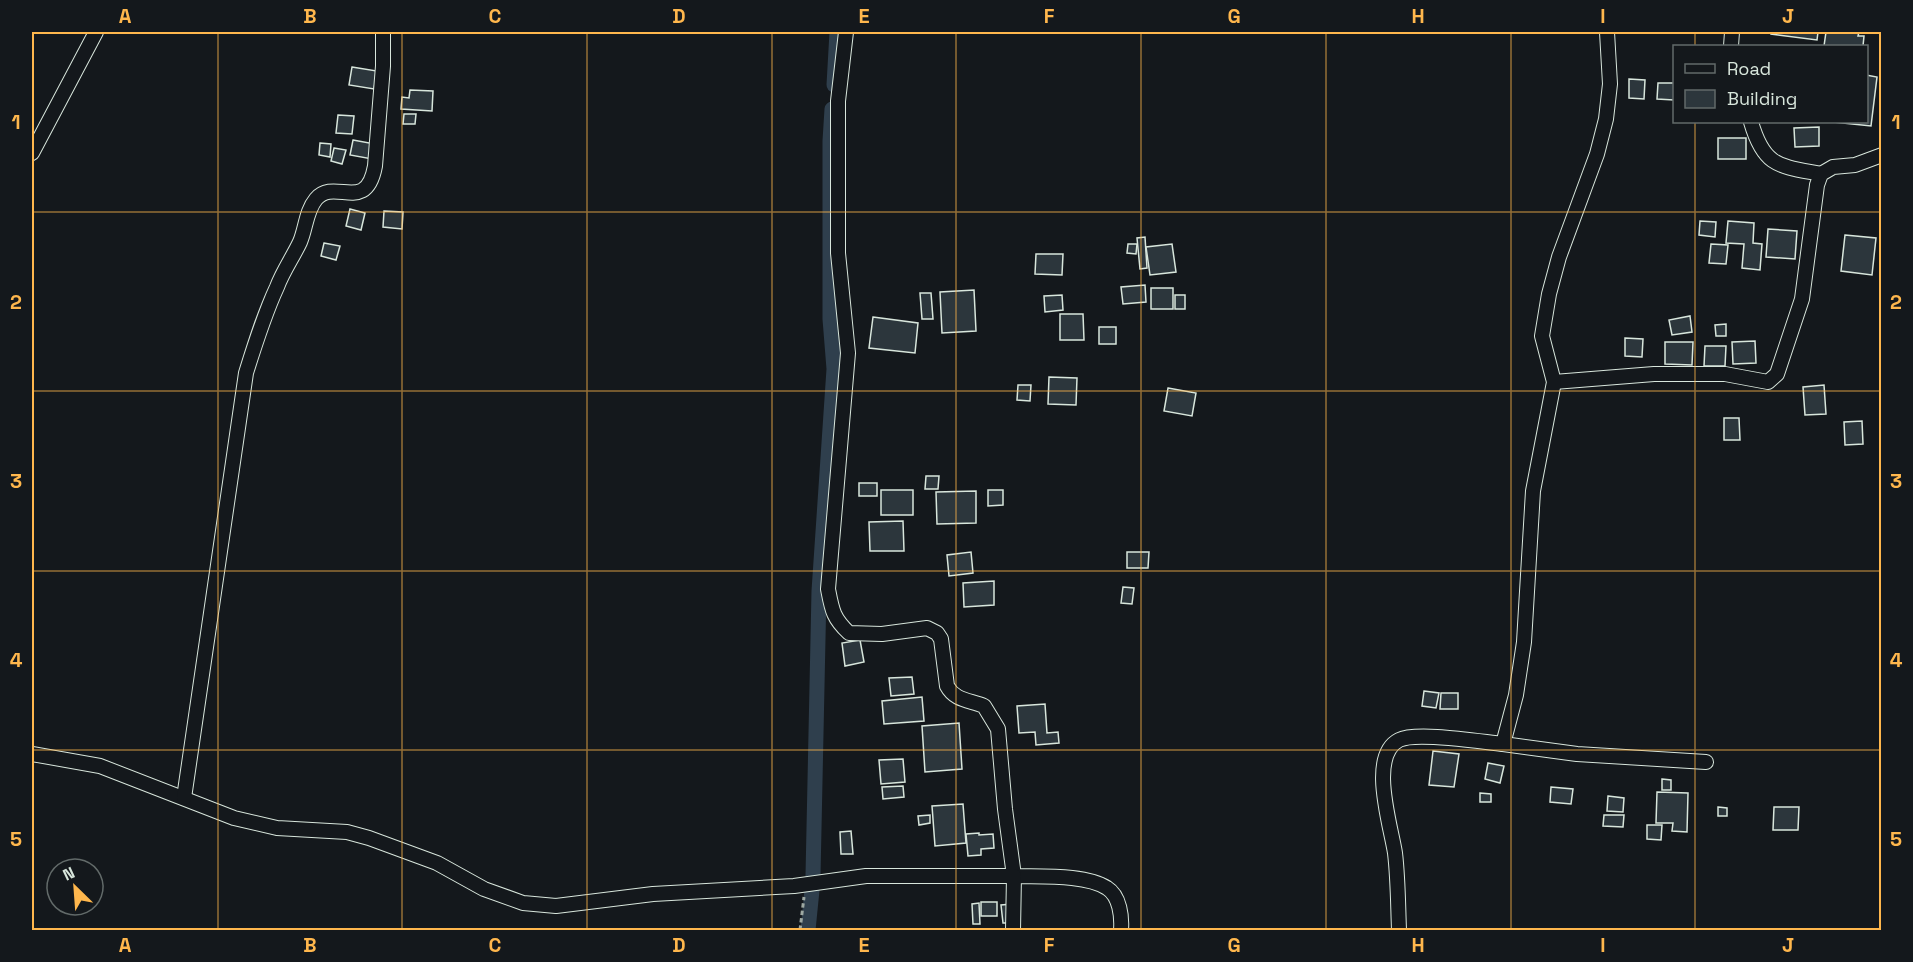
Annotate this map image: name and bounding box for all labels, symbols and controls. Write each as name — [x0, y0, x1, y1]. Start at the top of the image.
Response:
text: A — [119, 3, 132, 29]
text: B — [303, 3, 317, 29]
text: C — [489, 3, 502, 29]
text: D — [672, 3, 686, 29]
text: E — [858, 3, 870, 29]
text: F — [1044, 3, 1055, 29]
text: G — [1227, 3, 1241, 29]
text: H — [1411, 3, 1425, 29]
text: I — [1600, 3, 1606, 29]
text: J — [1782, 3, 1794, 29]
legend — [1673, 45, 1868, 123]
text: Road — [1727, 57, 1771, 80]
text: Building — [1727, 87, 1797, 110]
text: 1 — [11, 109, 21, 135]
text: 1 — [1891, 109, 1901, 135]
text: 2 — [10, 289, 22, 315]
text: 2 — [1890, 289, 1902, 315]
text: 3 — [10, 468, 22, 494]
text: 3 — [1890, 468, 1902, 494]
text: 4 — [10, 647, 23, 673]
text: 4 — [1890, 647, 1903, 673]
text: 5 — [10, 826, 22, 852]
text: 5 — [1890, 826, 1902, 852]
north arrow — [45, 857, 105, 917]
text: N — [60, 862, 78, 886]
text: A — [119, 932, 132, 958]
text: B — [303, 932, 317, 958]
text: C — [489, 932, 502, 958]
text: D — [672, 932, 686, 958]
text: E — [858, 932, 870, 958]
text: F — [1044, 932, 1055, 958]
text: G — [1227, 932, 1241, 958]
text: H — [1411, 932, 1425, 958]
text: I — [1600, 932, 1606, 958]
text: J — [1782, 932, 1794, 958]

